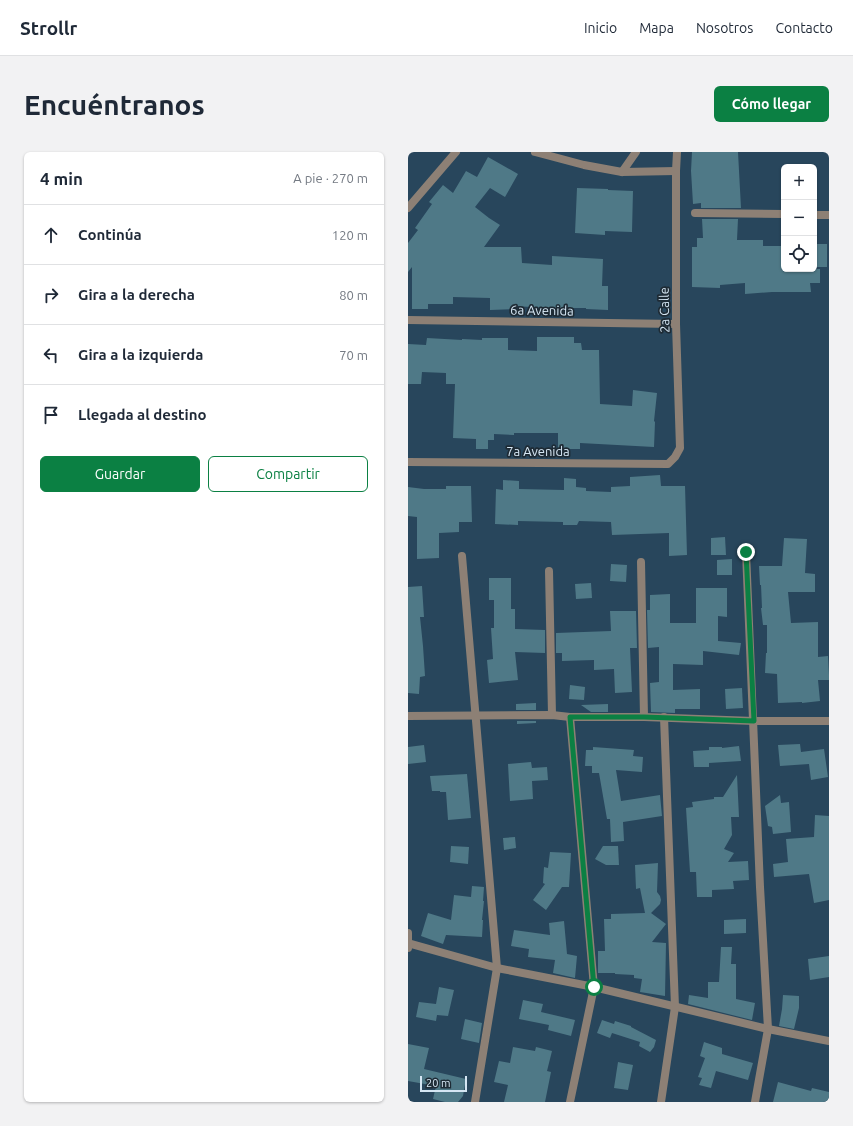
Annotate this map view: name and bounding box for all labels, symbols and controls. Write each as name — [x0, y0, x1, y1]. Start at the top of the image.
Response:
text: Strollr — [20, 17, 77, 39]
text: Inicio — [584, 20, 617, 36]
text: Mapa — [639, 20, 674, 36]
text: Nosotros — [696, 20, 753, 36]
text: Contacto — [775, 20, 833, 36]
button: Cómo llegar — [714, 86, 829, 122]
text: Encuéntranos — [24, 89, 205, 120]
map controls — [781, 164, 817, 272]
button: + — [781, 164, 817, 200]
text: 4 min — [40, 169, 83, 188]
text: A pie · 270 m — [293, 171, 368, 185]
button: − — [781, 200, 817, 236]
icon: ahead — [40, 224, 62, 246]
text: Continúa — [78, 226, 142, 243]
text: 120 m — [332, 228, 368, 242]
button: locate — [781, 236, 817, 272]
icon: right — [40, 284, 62, 306]
text: Gira a la derecha — [78, 286, 195, 303]
street label: 2a Calle — [657, 287, 671, 333]
text: 80 m — [339, 288, 368, 302]
street label: 6a Avenida — [510, 302, 574, 318]
icon: left — [40, 344, 62, 366]
text: Gira a la izquierda — [78, 346, 204, 363]
text: 70 m — [339, 348, 368, 362]
icon: arrive — [40, 404, 62, 426]
text: Llegada al destino — [78, 406, 207, 423]
street label: 7a Avenida — [506, 444, 570, 458]
button: Guardar — [40, 456, 200, 492]
button: Compartir — [208, 456, 368, 492]
route end — [737, 543, 755, 561]
route start — [585, 978, 603, 996]
scale bar — [420, 1074, 467, 1093]
text: 20 m — [426, 1077, 450, 1089]

